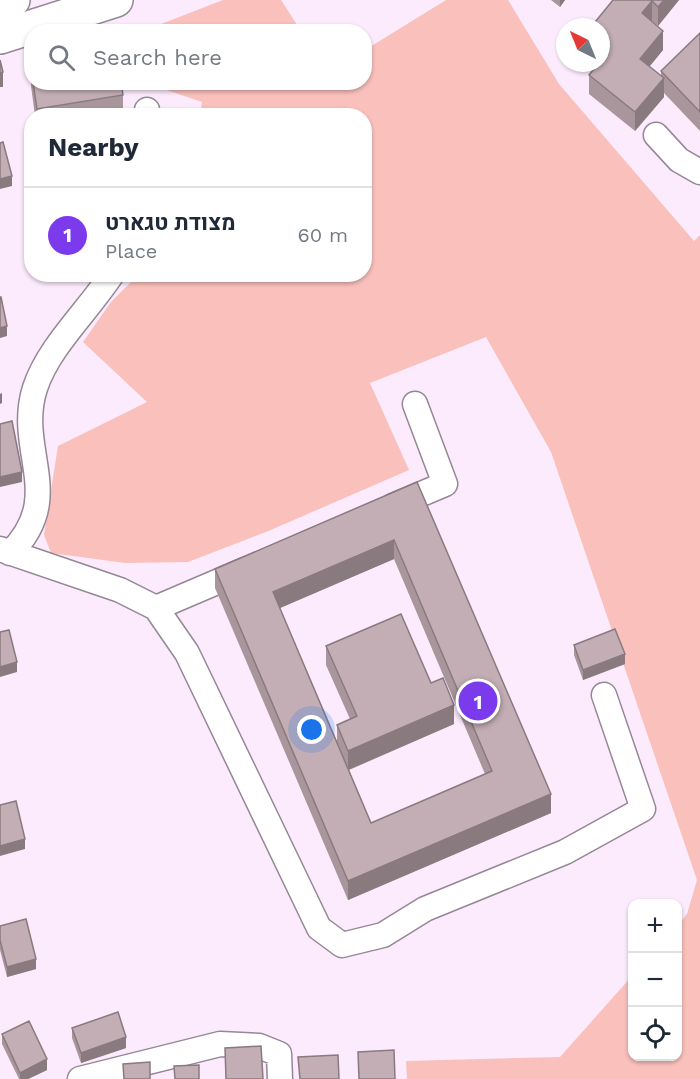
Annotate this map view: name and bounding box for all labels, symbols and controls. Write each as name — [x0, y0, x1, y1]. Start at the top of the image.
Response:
north arrow — [556, 18, 610, 72]
search box — [24, 24, 372, 90]
icon: search — [45, 41, 78, 74]
text: Search here — [93, 45, 222, 70]
text: Nearby — [48, 132, 139, 162]
text: מצודת טגארט — [105, 210, 236, 235]
text: 1 — [63, 223, 72, 247]
text: 60 m — [298, 223, 348, 247]
text: Place — [105, 239, 157, 263]
pin: 1 — [458, 678, 498, 724]
your location — [297, 715, 326, 744]
map controls — [628, 899, 682, 1061]
button: + — [628, 899, 682, 953]
button: − — [628, 953, 682, 1007]
button: locate — [628, 1007, 682, 1061]

